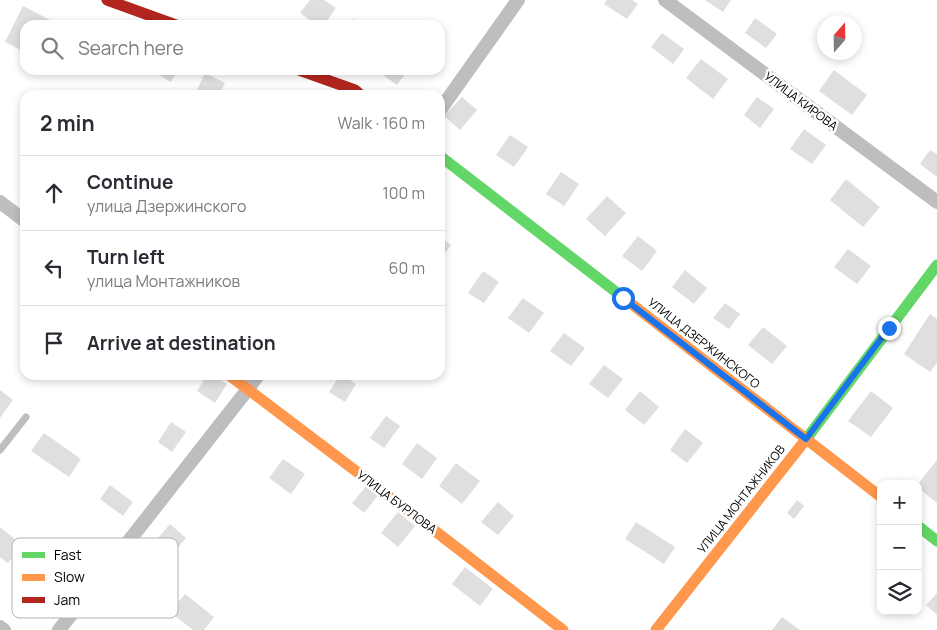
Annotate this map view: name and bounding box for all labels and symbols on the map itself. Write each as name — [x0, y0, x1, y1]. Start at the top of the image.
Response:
north arrow — [817, 15, 862, 60]
street label: УЛИЦА КИРОВА — [761, 68, 842, 135]
route start — [612, 287, 635, 310]
street label: УЛИЦА ДЗЕРЖИНСКОГО — [644, 294, 764, 392]
route end — [878, 317, 901, 340]
street label: УЛИЦА МОНТАЖНИКОВ — [693, 441, 789, 557]
street label: УЛИЦА БУРЛОВА — [354, 466, 441, 538]
legend — [12, 538, 178, 618]
text: Fast — [54, 545, 82, 564]
text: Slow — [54, 567, 85, 586]
text: Jam — [54, 590, 80, 609]

